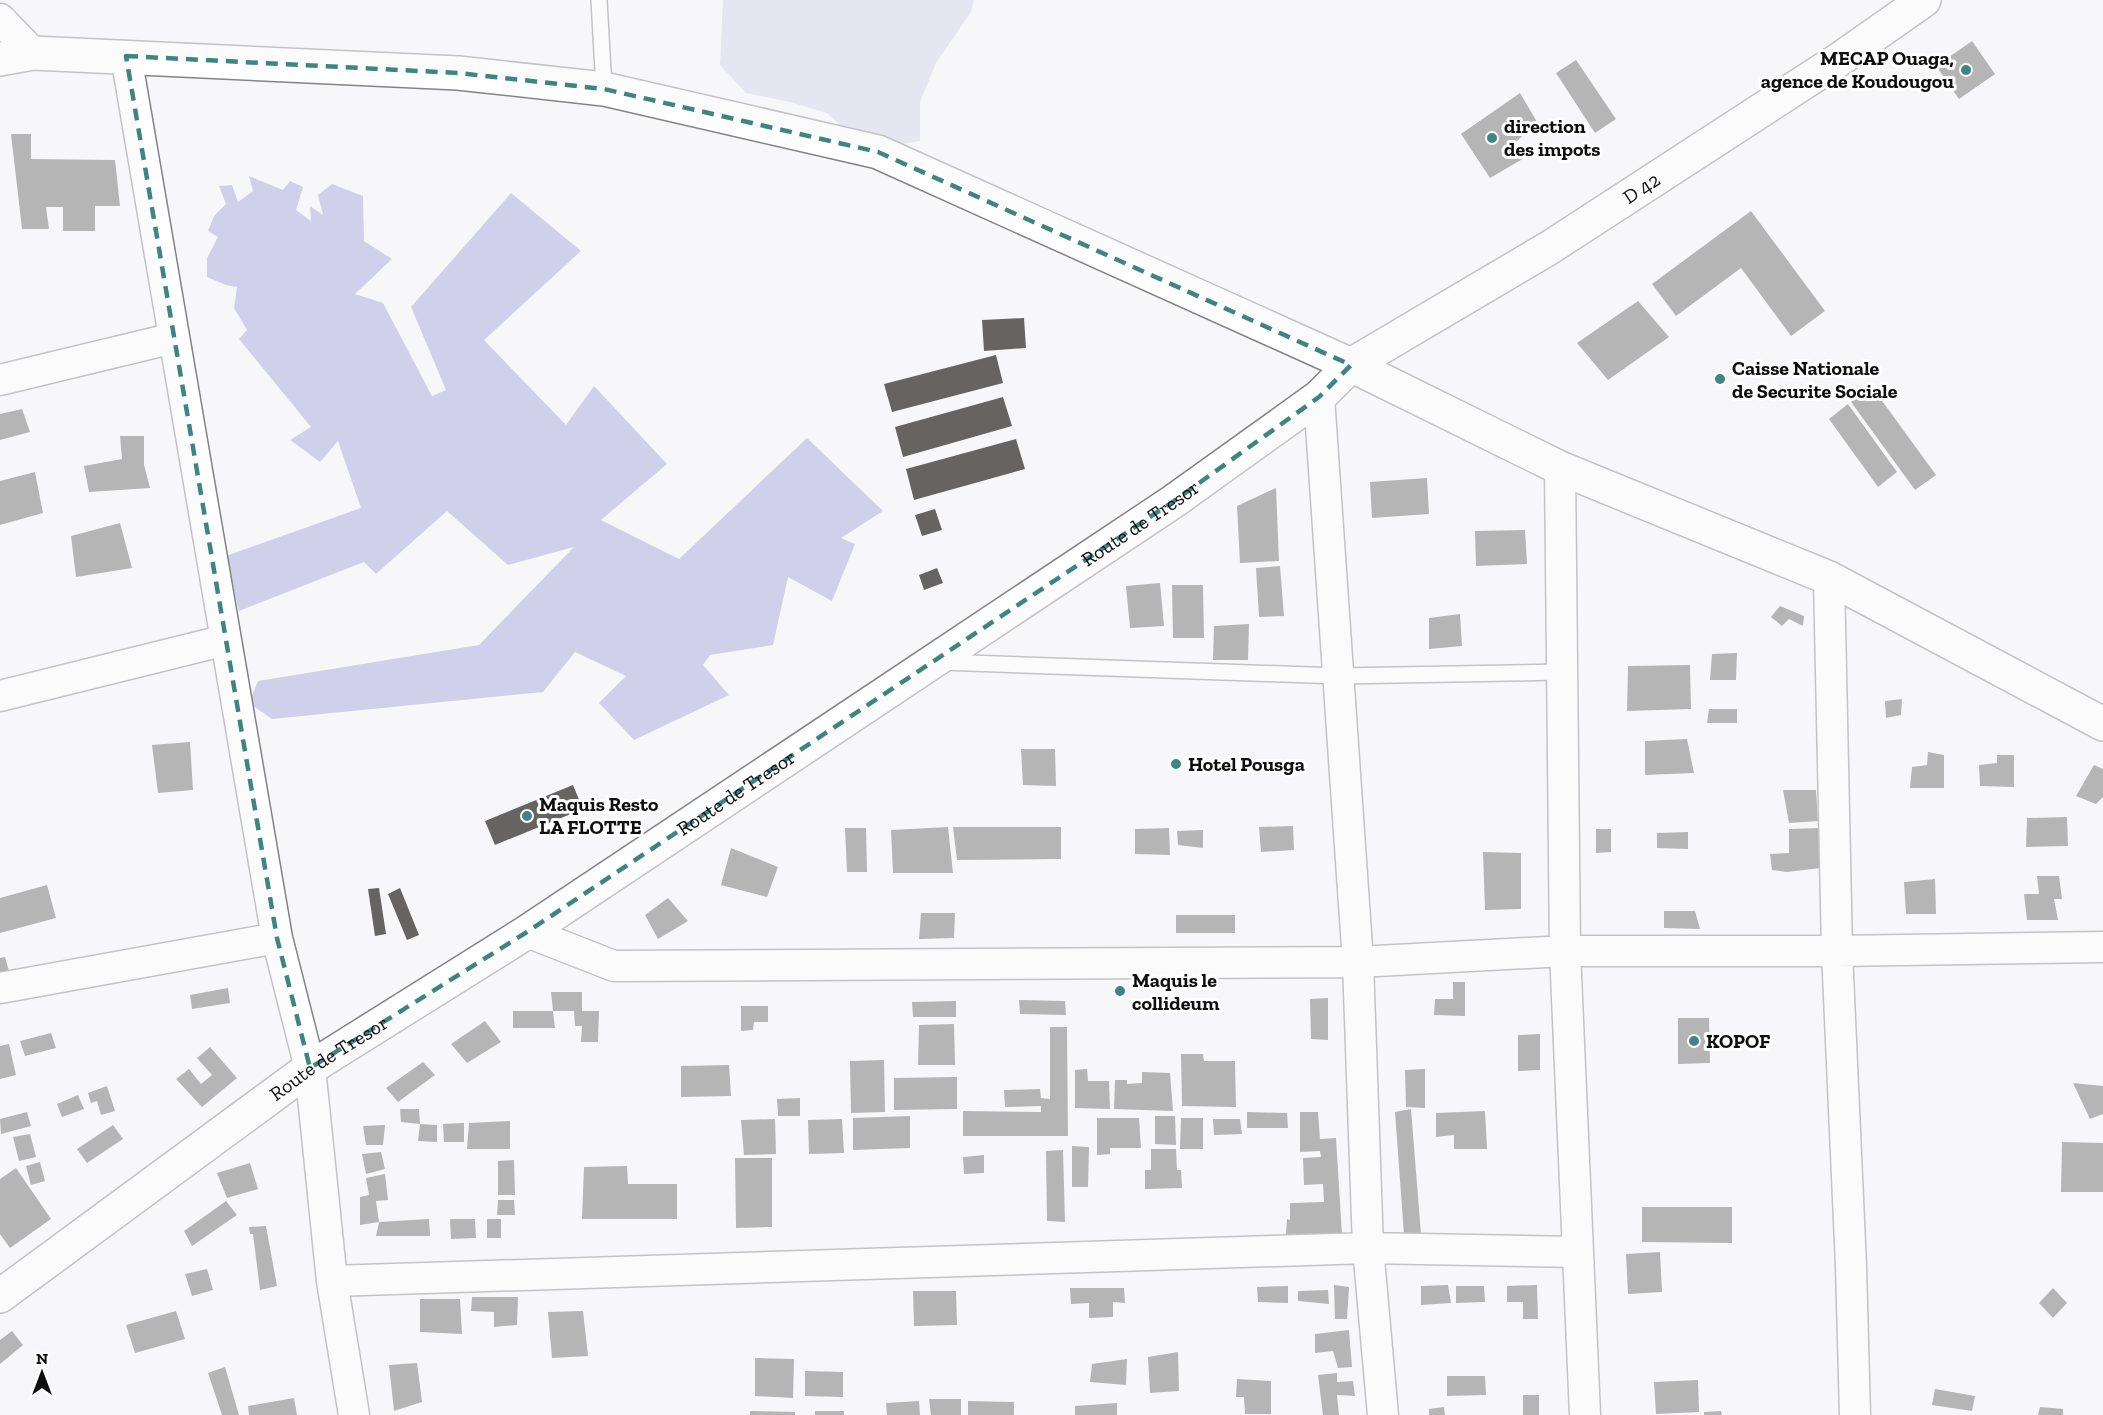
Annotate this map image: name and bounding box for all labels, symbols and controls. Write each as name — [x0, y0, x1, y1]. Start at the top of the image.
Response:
place label: MECAP Ouaga, agence de Koudougou — [1761, 46, 1954, 93]
marker: MECAP Ouaga, agence de Koudougou — [1959, 63, 1973, 77]
place label: direction des impots — [1504, 114, 1601, 161]
marker: direction des impots — [1485, 131, 1499, 145]
street label: D 42 — [1618, 167, 1664, 209]
place label: Caisse Nationale de Securite Sociale — [1732, 356, 1898, 403]
marker: Caisse Nationale de Securite Sociale — [1713, 372, 1727, 386]
street label: Route de Tresor — [1077, 475, 1204, 571]
street label: Route de Tresor — [672, 745, 800, 841]
place label: Hotel Pousga — [1188, 752, 1305, 776]
marker: Hotel Pousga — [1169, 757, 1183, 771]
place label: Maquis Resto LA FLOTTE — [539, 792, 659, 839]
marker: Maquis Resto LA FLOTTE — [520, 809, 534, 823]
place label: Maquis le collideum — [1132, 968, 1220, 1015]
marker: Maquis le collideum — [1113, 984, 1127, 998]
street label: Route de Tresor — [265, 1010, 392, 1106]
place label: KOPOF — [1706, 1029, 1770, 1053]
marker: KOPOF — [1687, 1034, 1701, 1048]
north arrow — [12, 1343, 72, 1403]
text: N — [36, 1349, 48, 1368]

